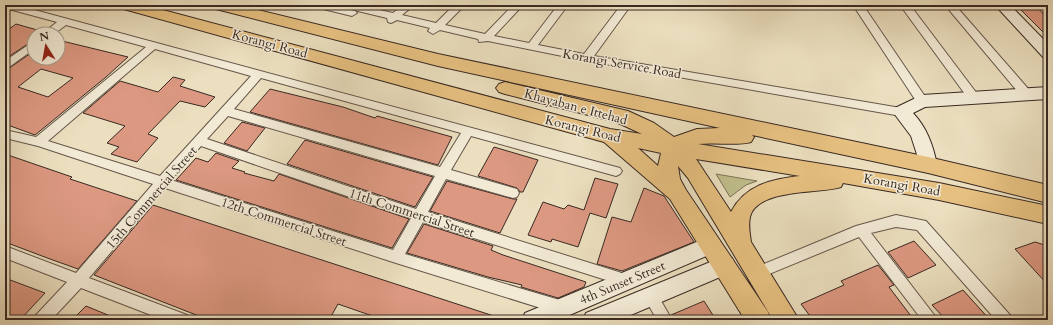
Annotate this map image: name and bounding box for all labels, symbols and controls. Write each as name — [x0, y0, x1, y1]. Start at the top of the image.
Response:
street label: Korangi Road — [230, 25, 310, 63]
north arrow — [26, 26, 66, 66]
text: N — [38, 28, 51, 45]
street label: Korangi Service Road — [561, 45, 683, 83]
street label: Khayaban e Ittehad — [522, 85, 629, 129]
street label: Korangi Road — [543, 111, 623, 147]
street label: 15th Commercial Street — [102, 142, 201, 253]
street label: Korangi Road — [862, 169, 942, 201]
street label: 11th Commercial Street — [347, 184, 477, 242]
street label: 12th Commercial Street — [219, 193, 349, 251]
street label: 4th Sunset Street — [577, 257, 668, 309]

